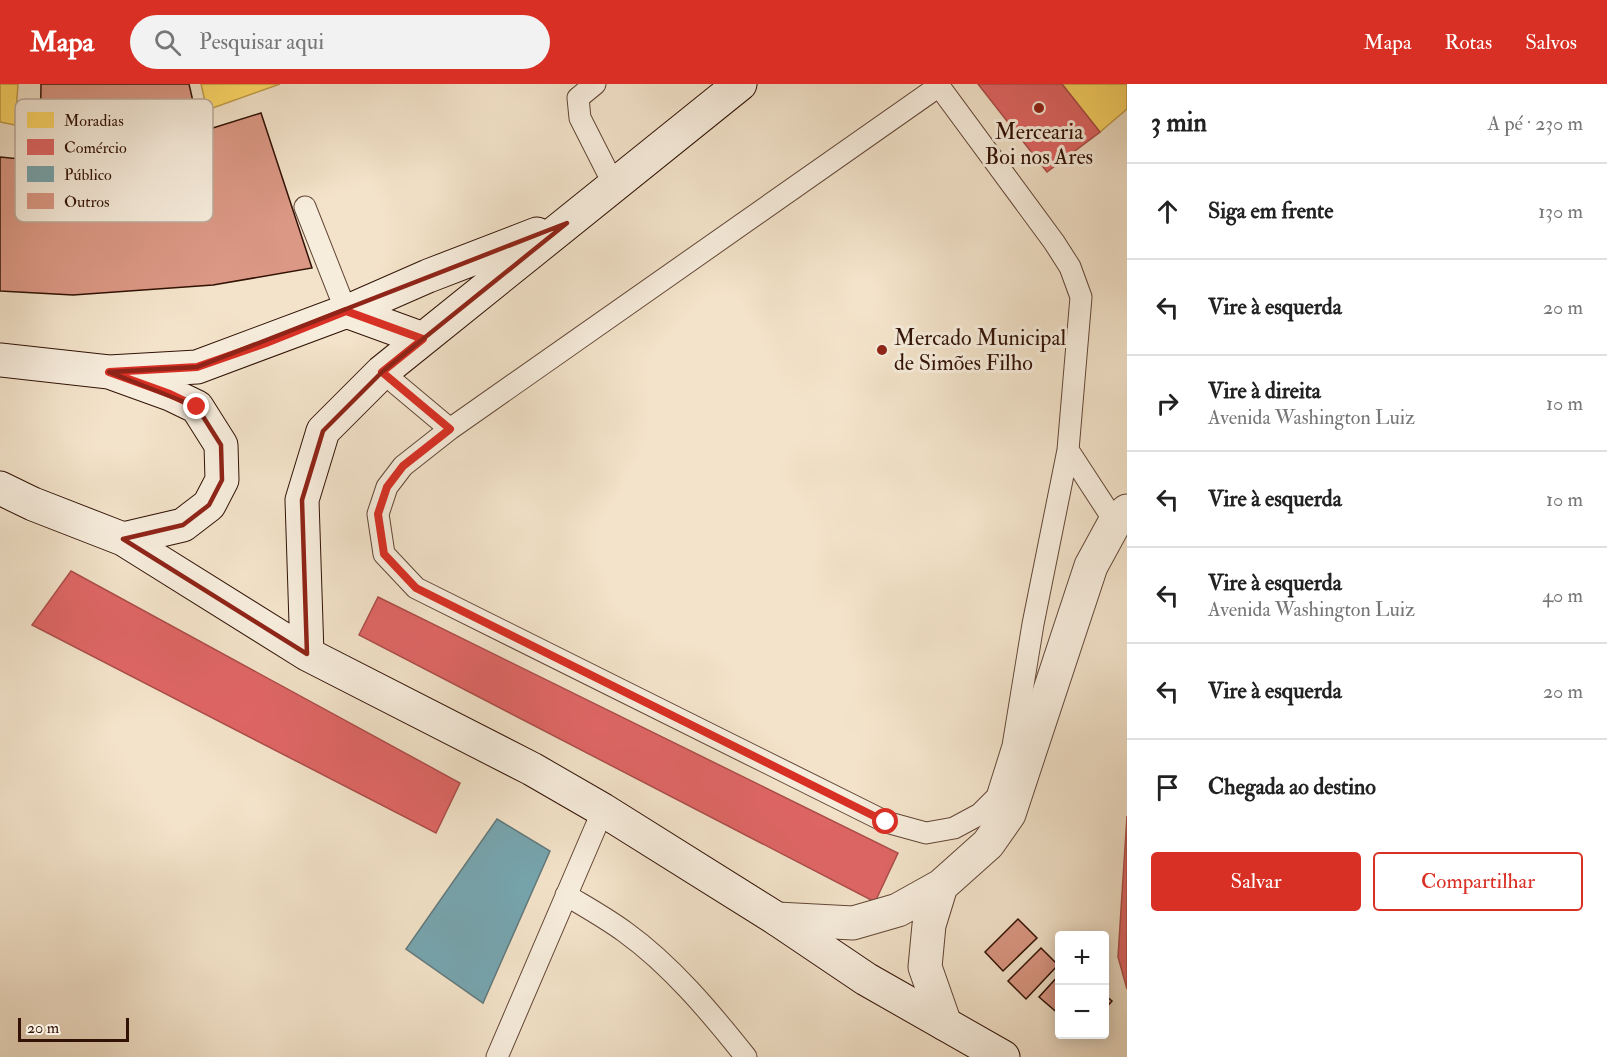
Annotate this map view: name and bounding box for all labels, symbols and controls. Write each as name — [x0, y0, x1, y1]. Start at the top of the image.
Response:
search box — [130, 15, 550, 69]
text: Mapa — [30, 25, 94, 60]
icon: search — [151, 26, 184, 59]
text: Pesquisar aqui — [199, 28, 324, 56]
text: Mapa — [1364, 29, 1412, 56]
text: Rotas — [1445, 29, 1492, 56]
text: Salvos — [1525, 29, 1577, 56]
legend — [15, 99, 213, 222]
marker: Mercearia Boi nos Ares — [1032, 101, 1046, 115]
text: 3 min — [1151, 107, 1207, 139]
text: Moradias — [64, 111, 124, 131]
text: A pé · 230 m — [1487, 111, 1583, 136]
place label: Mercearia Boi nos Ares — [985, 118, 1093, 171]
text: Comércio — [64, 138, 127, 158]
text: Público — [64, 165, 112, 185]
text: Outros — [64, 192, 110, 212]
icon: ahead — [1151, 195, 1184, 228]
text: Siga em frente — [1208, 197, 1333, 225]
text: 130 m — [1538, 199, 1583, 224]
icon: left — [1151, 291, 1184, 324]
text: Vire à esquerda — [1208, 293, 1342, 321]
text: 20 m — [1543, 295, 1583, 320]
place label: Mercado Municipal de Simões Filho — [894, 324, 1066, 377]
marker: Mercado Municipal de Simões Filho — [875, 343, 889, 357]
text: Vire à direita — [1208, 377, 1321, 405]
icon: right — [1151, 387, 1184, 420]
text: 10 m — [1546, 391, 1583, 416]
route end — [183, 393, 209, 419]
text: Avenida Washington Luiz — [1208, 405, 1415, 430]
icon: left — [1151, 483, 1184, 516]
text: Vire à esquerda — [1208, 485, 1342, 513]
text: 10 m — [1546, 487, 1583, 512]
text: Vire à esquerda — [1208, 569, 1342, 597]
icon: left — [1151, 579, 1184, 612]
text: 40 m — [1542, 583, 1583, 608]
text: Avenida Washington Luiz — [1208, 597, 1415, 622]
icon: left — [1151, 675, 1184, 708]
text: Vire à esquerda — [1208, 677, 1342, 705]
text: 20 m — [1543, 679, 1583, 704]
icon: arrive — [1151, 771, 1184, 804]
text: Chegada ao destino — [1208, 773, 1376, 801]
route start — [872, 808, 898, 834]
button: Salvar — [1151, 852, 1361, 911]
button: Compartilhar — [1373, 852, 1583, 911]
map controls — [1055, 931, 1109, 1039]
button: + — [1055, 931, 1109, 985]
button: − — [1055, 985, 1109, 1039]
scale bar — [18, 1015, 129, 1042]
text: 20 m — [27, 1018, 59, 1038]

